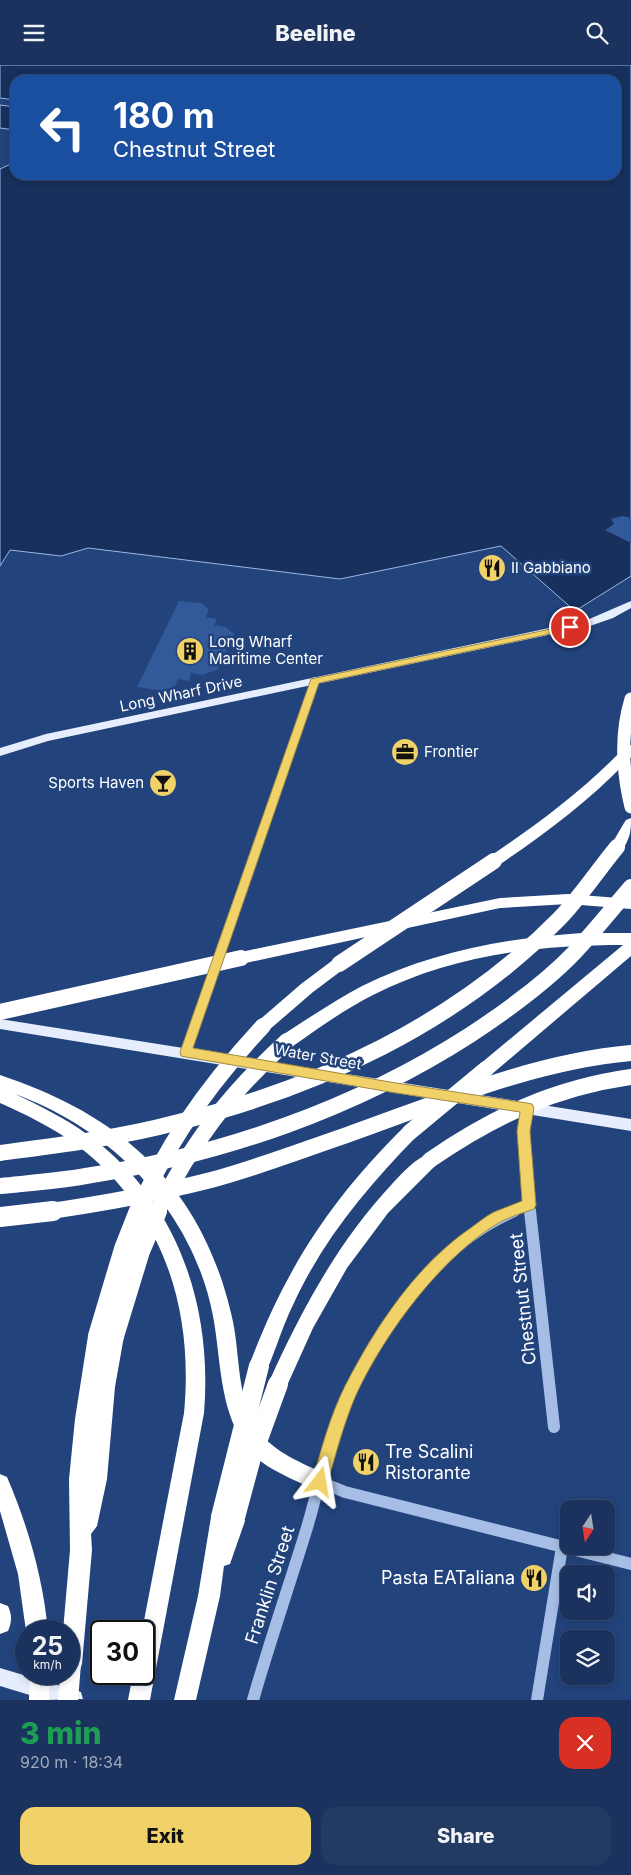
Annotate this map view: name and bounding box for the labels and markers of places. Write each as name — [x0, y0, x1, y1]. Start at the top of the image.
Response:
restaurant icon: Il Gabbiano — [477, 553, 507, 583]
place label: Il Gabbiano — [511, 558, 591, 577]
pin — [549, 606, 591, 648]
place label: Long Wharf Maritime Center — [209, 632, 323, 668]
building icon: Long Wharf Maritime Center — [175, 636, 205, 666]
office icon: Frontier — [390, 737, 420, 767]
place label: Frontier — [424, 742, 479, 761]
bar icon: Sports Haven — [148, 768, 178, 798]
place label: Sports Haven — [48, 773, 144, 792]
place label: Tre Scalini Ristorante — [385, 1441, 473, 1483]
restaurant icon: Tre Scalini Ristorante — [351, 1447, 381, 1477]
restaurant icon: Pasta EATaliana — [519, 1563, 549, 1593]
place label: Pasta EATaliana — [381, 1567, 515, 1588]

